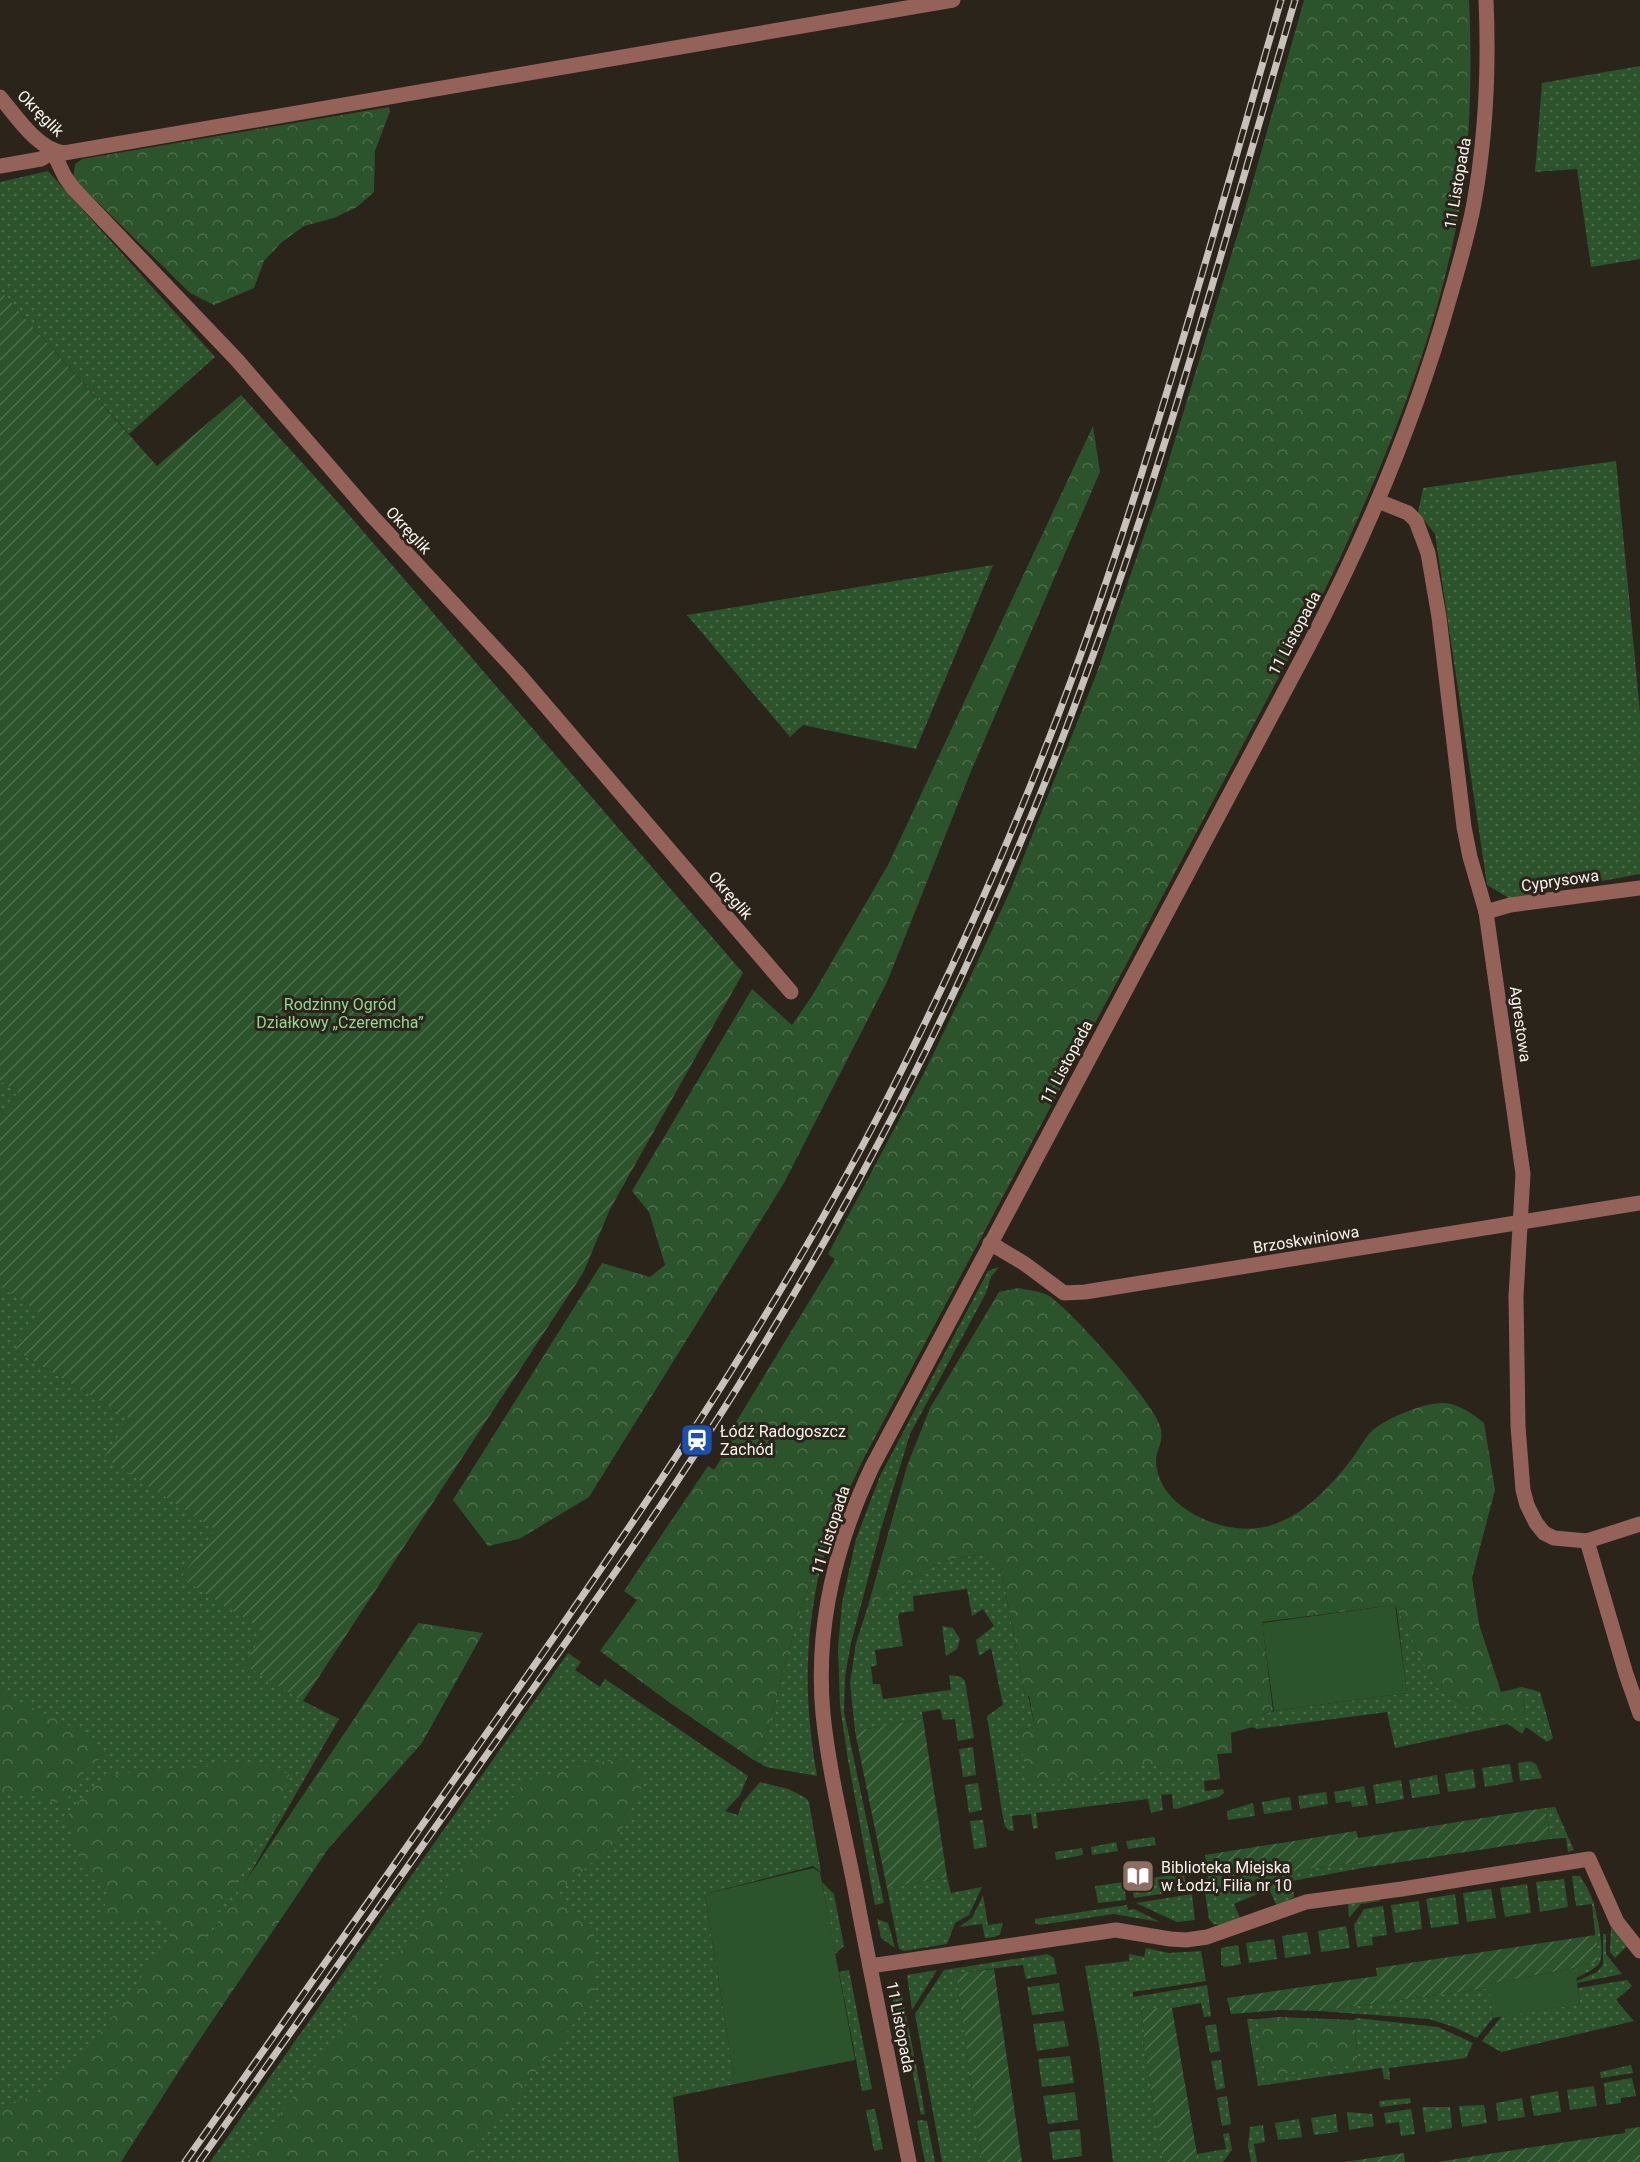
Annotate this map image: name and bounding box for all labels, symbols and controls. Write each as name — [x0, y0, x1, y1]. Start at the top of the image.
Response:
street label: Okręglik — [14, 86, 68, 141]
street label: 11 Listopada — [1440, 136, 1475, 230]
street label: Okręglik — [382, 503, 436, 559]
street label: 11 Listopada — [1264, 588, 1325, 678]
street label: Cyprysowa — [1520, 866, 1600, 895]
street label: Okręglik — [705, 867, 757, 924]
street label: Agrestowa — [1506, 985, 1535, 1063]
park label: Rodzinny Ogród Działkowy „Czeremcha” — [256, 995, 424, 1032]
street label: 11 Listopada — [1036, 1017, 1097, 1107]
street label: Brzoskwiniowa — [1252, 1222, 1360, 1257]
station icon: Łódź Radogoszcz Zachód — [679, 1422, 715, 1458]
place label: Łódź Radogoszcz Zachód — [720, 1422, 846, 1459]
street label: 11 Listopada — [807, 1483, 854, 1577]
library icon: Biblioteka Miejska w Łodzi, Filia nr 10 — [1120, 1858, 1156, 1894]
place label: Biblioteka Miejska w Łodzi, Filia nr 10 — [1161, 1858, 1292, 1895]
street label: 11 Listopada — [882, 1980, 919, 2074]

